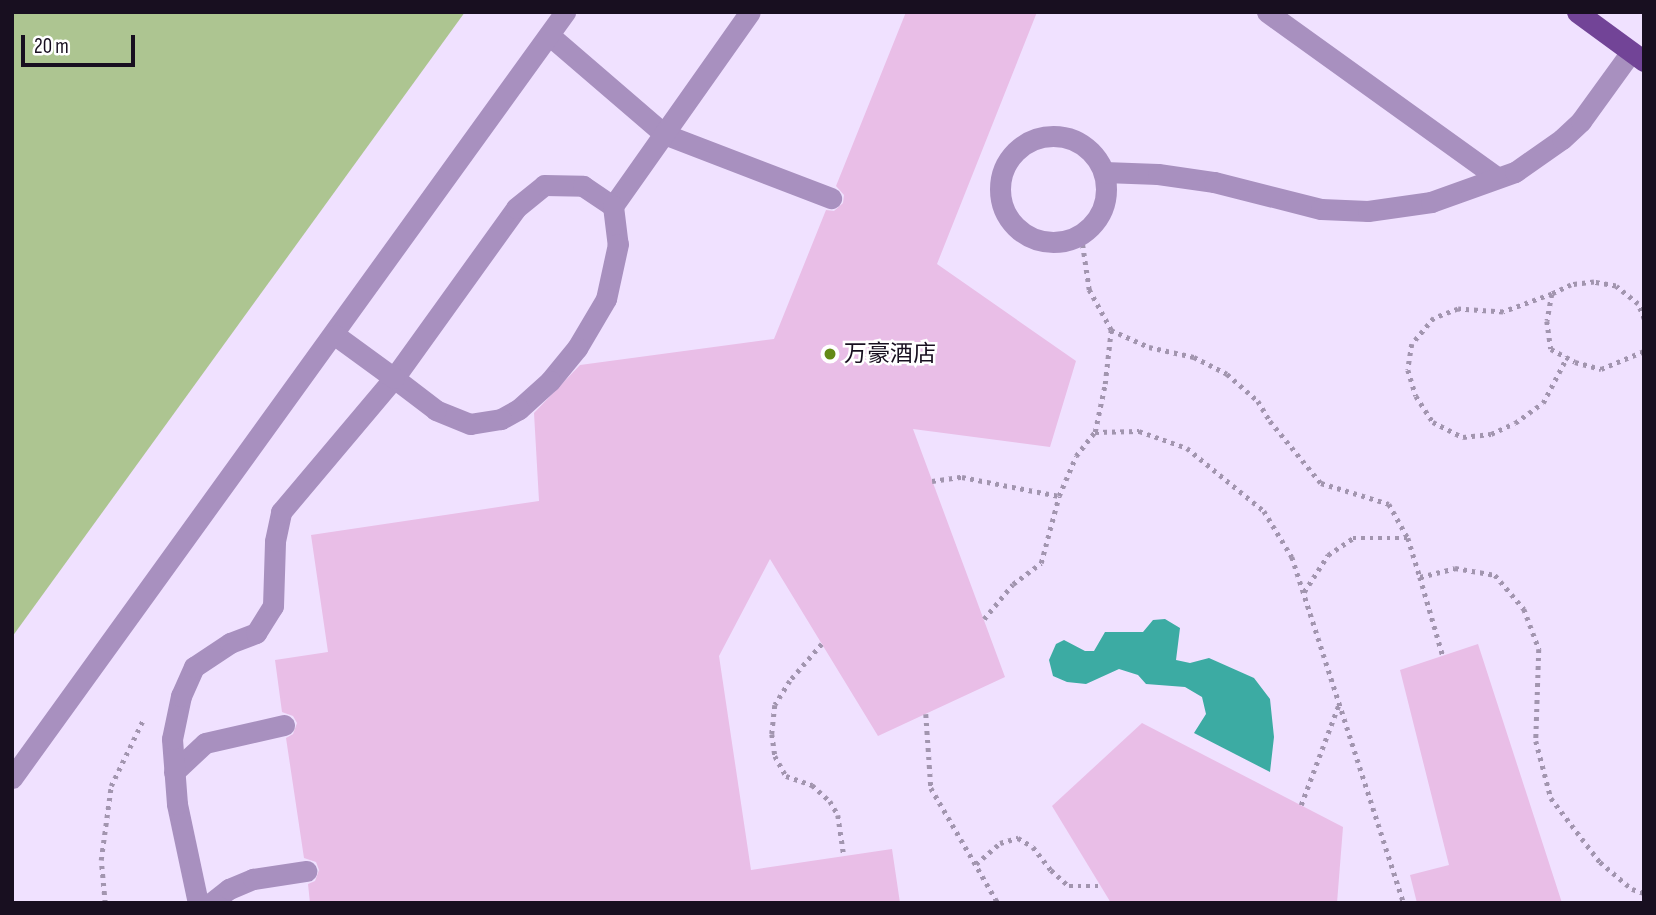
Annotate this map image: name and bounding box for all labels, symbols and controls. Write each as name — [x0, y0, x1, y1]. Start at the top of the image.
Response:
scale bar — [24, 21, 138, 65]
text: 20 m — [34, 34, 69, 59]
place label: 万豪酒店 — [844, 340, 936, 368]
marker: 万豪酒店 — [822, 346, 838, 362]

